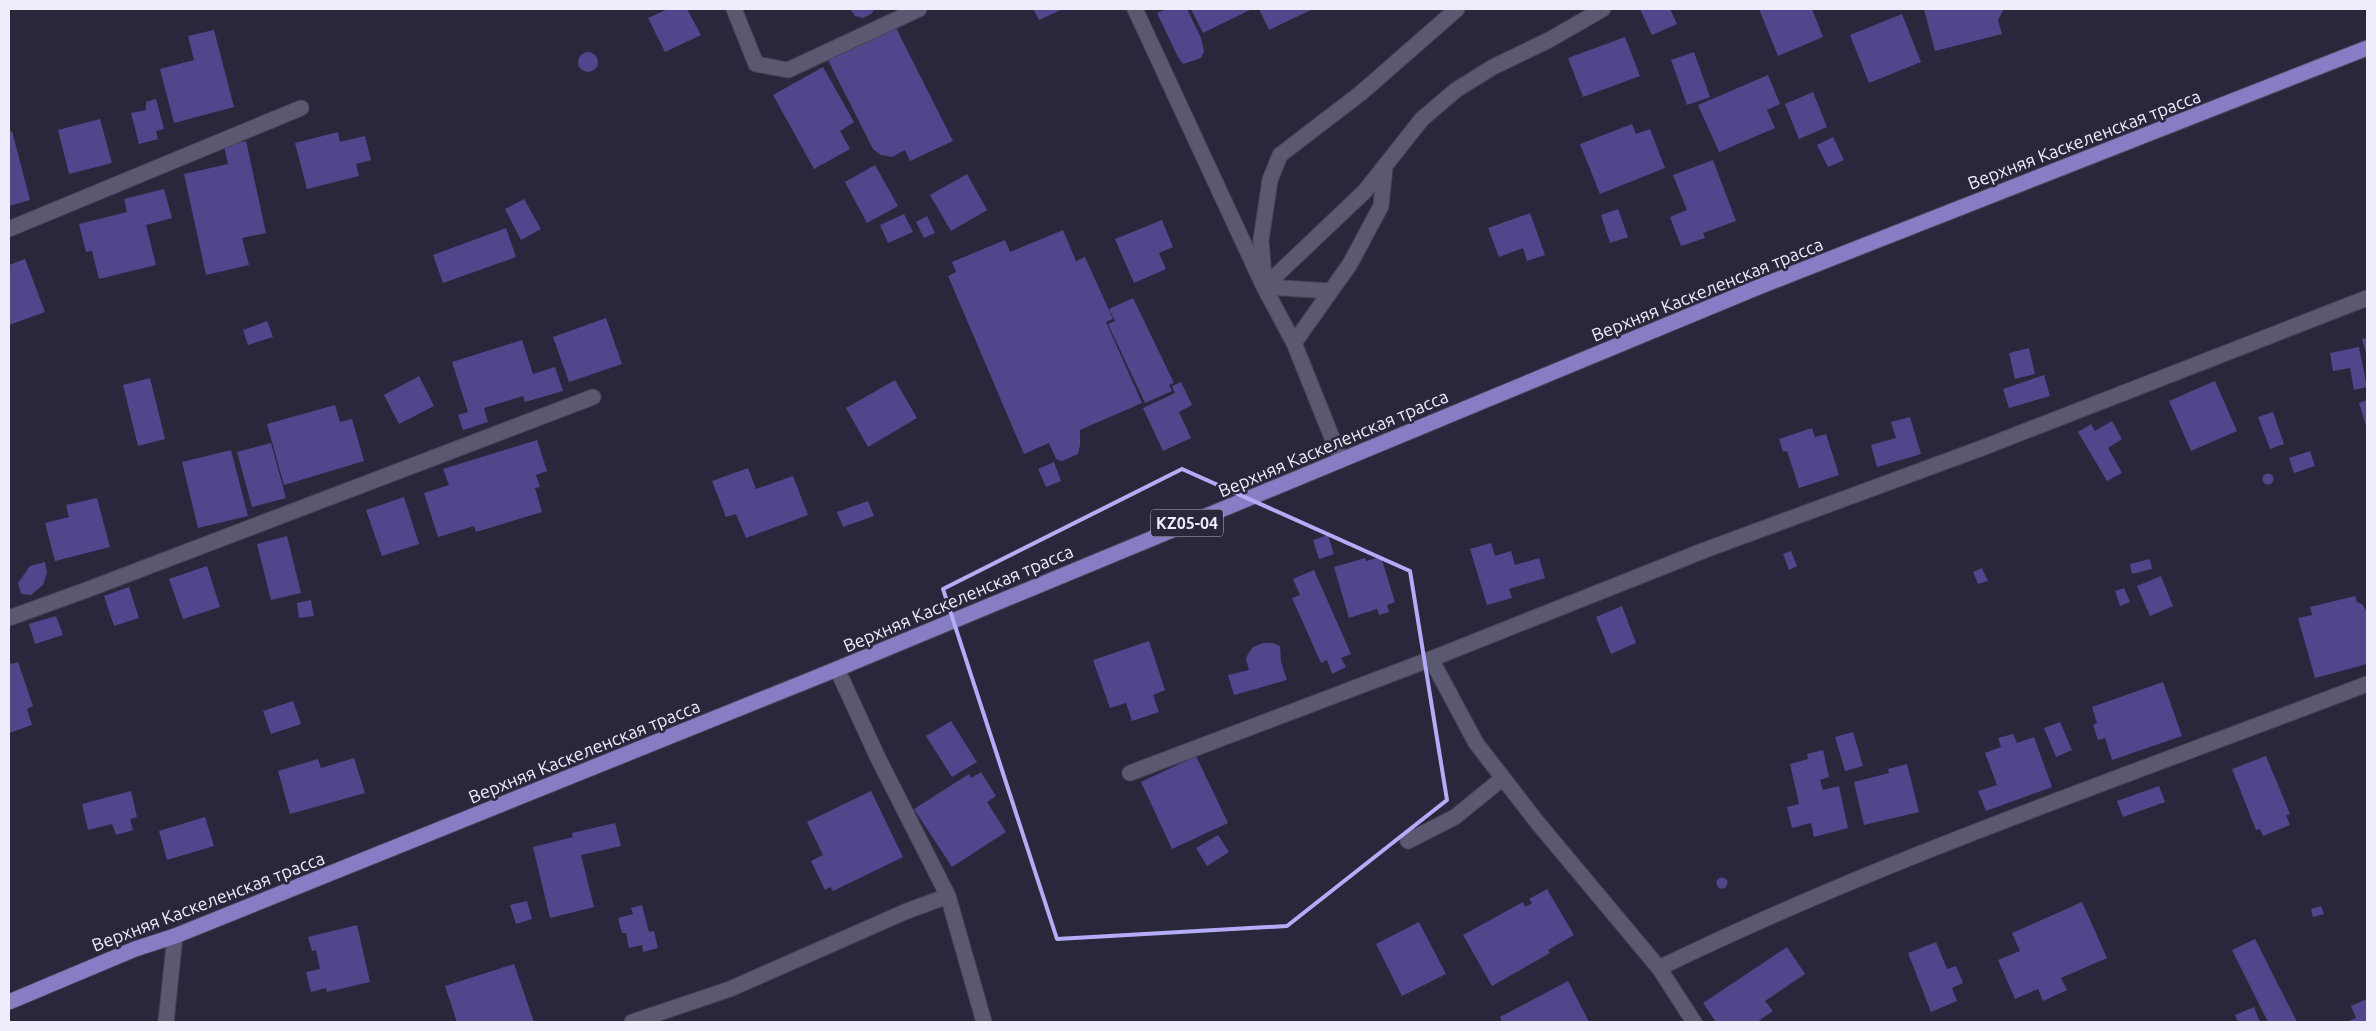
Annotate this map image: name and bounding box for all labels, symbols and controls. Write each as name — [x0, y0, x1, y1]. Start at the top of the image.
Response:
street label: Верхняя Каскеленская трасса — [1965, 85, 2203, 193]
street label: Верхняя Каскеленская трасса — [1588, 233, 1826, 345]
street label: Верхняя Каскеленская трасса — [1215, 385, 1451, 501]
road number: KZ05-04 — [1151, 509, 1223, 536]
street label: Верхняя Каскеленская трасса — [840, 540, 1076, 656]
street label: Верхняя Каскеленская трасса — [465, 695, 703, 807]
street label: Верхняя Каскеленская трасса — [89, 847, 327, 955]

